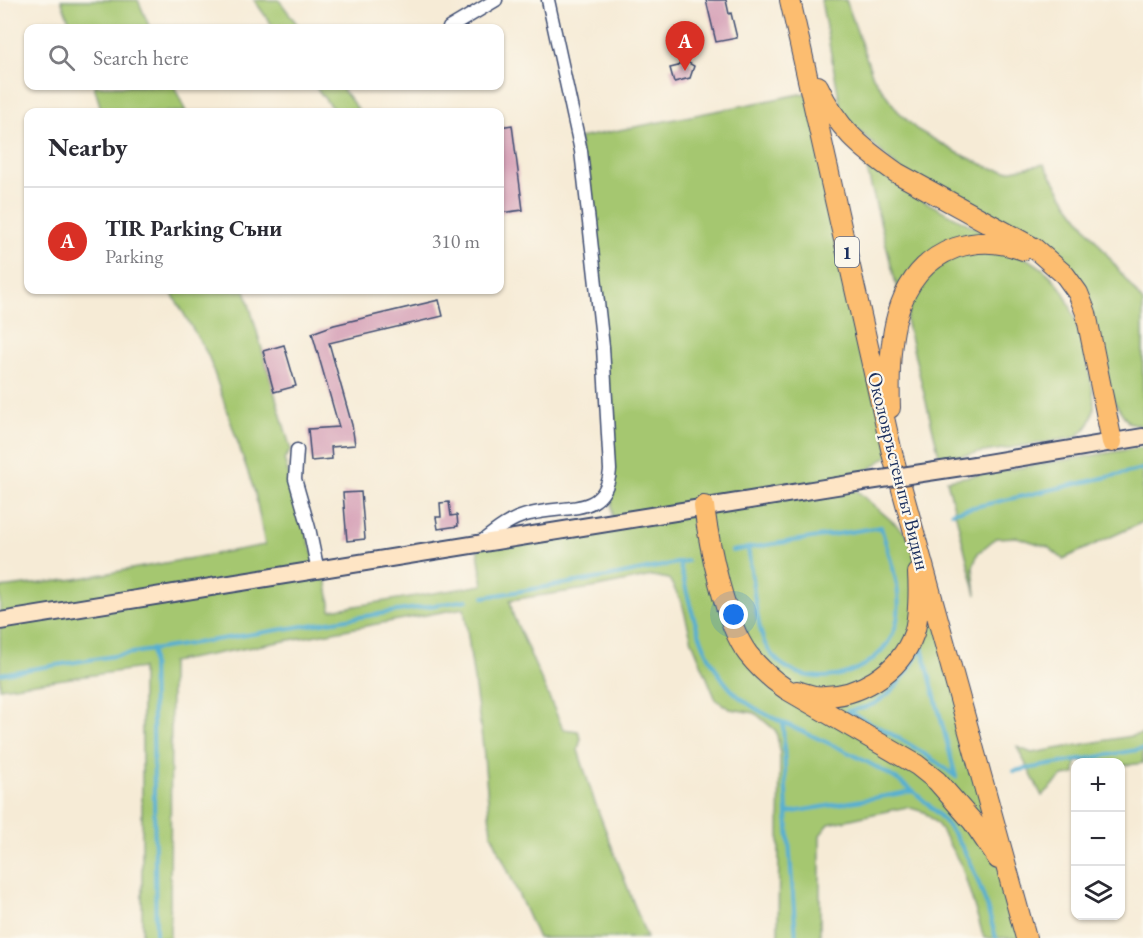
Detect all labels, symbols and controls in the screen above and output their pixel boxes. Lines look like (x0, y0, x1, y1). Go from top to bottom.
pin: A (666, 22, 704, 71)
search box (24, 24, 504, 90)
icon: search (45, 41, 78, 74)
text: Search here (93, 43, 188, 72)
text: Nearby (48, 130, 128, 164)
text: TIR Parking Съни (105, 214, 282, 243)
text: A (60, 228, 75, 254)
text: 310 m (432, 228, 480, 254)
road number: 1 (835, 237, 859, 267)
text: Parking (105, 243, 163, 269)
street label: Околовръстен път Видин (862, 369, 936, 573)
your location (719, 600, 748, 629)
map controls (1071, 758, 1125, 920)
button: + (1071, 758, 1125, 812)
button: − (1071, 812, 1125, 866)
button: layers (1071, 866, 1125, 920)

